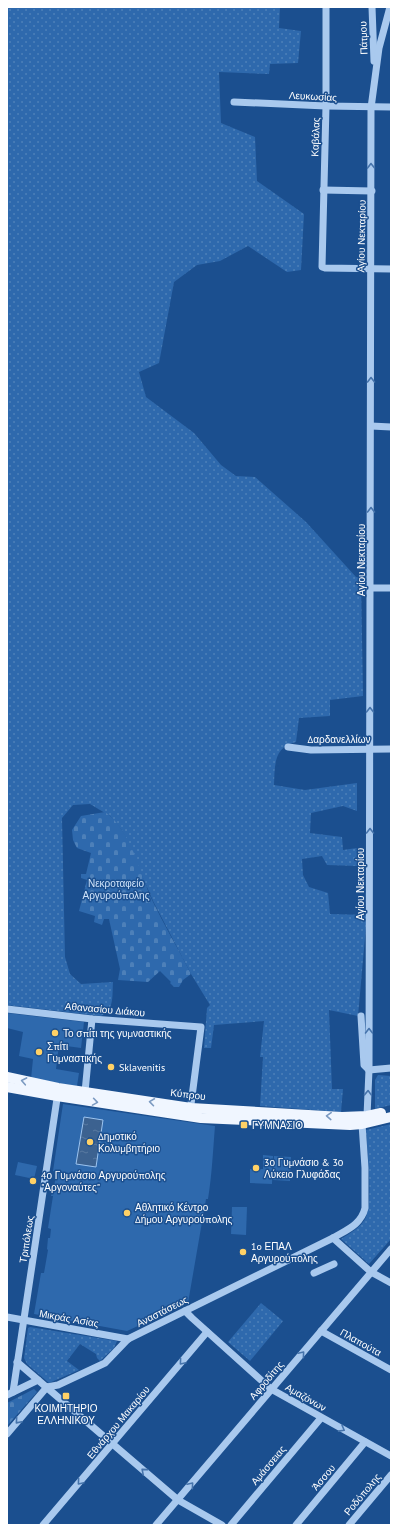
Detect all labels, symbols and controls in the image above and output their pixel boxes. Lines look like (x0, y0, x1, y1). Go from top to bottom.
street label: Πάτμου (356, 21, 371, 55)
street label: Λευκωσίας (289, 89, 338, 104)
street label: Καβάλας (308, 117, 323, 157)
one-way arrow (367, 163, 375, 169)
street label: Αγίου Νεκταρίου (354, 200, 369, 272)
one-way arrow (367, 377, 375, 383)
one-way arrow (367, 507, 375, 513)
street label: Αγίου Νεκταρίου (355, 524, 368, 596)
one-way arrow (366, 707, 374, 713)
street label: Δαρδανελλίων (308, 733, 371, 746)
one-way arrow (366, 828, 374, 834)
street label: Αγίου Νεκταρίου (354, 848, 367, 920)
park label: Νεκροταφείο Αργυρούπολης (83, 877, 150, 902)
street label: Αθανασίου Διάκου (64, 1000, 146, 1019)
place label: Το σπίτι της γυμναστικής (63, 1027, 172, 1040)
marker: Το σπίτι της γυμναστικής (50, 1028, 60, 1038)
one-way arrow (365, 1028, 373, 1034)
place label: Σπίτι Γυμναστικής (47, 1040, 102, 1065)
marker: Σπίτι Γυμναστικής (34, 1047, 44, 1057)
place label: Sklavenitis (119, 1061, 165, 1074)
marker: Sklavenitis (106, 1062, 116, 1072)
one-way arrow (21, 1077, 27, 1085)
street label: Κύπρου (170, 1086, 206, 1103)
one-way arrow (364, 1090, 373, 1096)
one-way arrow (92, 1097, 98, 1106)
one-way arrow (149, 1098, 155, 1107)
one-way arrow (326, 1112, 332, 1120)
place label: ΓΥΜΝΑΣΙΟ (252, 1119, 303, 1132)
marker: ΓΥΜΝΑΣΙΟ (239, 1120, 249, 1130)
place label: Δημοτικό Κολυμβητήριο (98, 1130, 160, 1155)
marker: Δημοτικό Κολυμβητήριο (85, 1137, 95, 1147)
place label: 3ο Γυμνάσιο & 3ο Λύκειο Γλυφάδας (264, 1156, 344, 1181)
marker: 3ο Γυμνάσιο & 3ο Λύκειο Γλυφάδας (251, 1163, 261, 1173)
place label: 4ο Γυμνάσιο Αργυρούπολης "Αργοναύτες" (41, 1169, 166, 1194)
marker: 4ο Γυμνάσιο Αργυρούπολης "Αργοναύτες" (28, 1176, 38, 1186)
place label: Αθλητικό Κέντρο Δήμου Αργυρούπολης (135, 1201, 233, 1226)
marker: Αθλητικό Κέντρο Δήμου Αργυρούπολης (122, 1208, 132, 1218)
street label: Τριπόλεως (16, 1214, 37, 1264)
place label: 1o ΕΠΑΛ Αργυρούπολης (251, 1240, 318, 1265)
marker: 1o ΕΠΑΛ Αργυρούπολης (238, 1247, 248, 1257)
street label: Αναστάσεως (134, 1293, 190, 1330)
street label: Μικράς Ασίας (38, 1307, 100, 1330)
street label: Πλαπούτα (338, 1326, 384, 1359)
one-way arrow (297, 1351, 304, 1358)
one-way arrow (180, 1357, 187, 1365)
street label: Αφροδίτης (246, 1358, 286, 1402)
street label: Αμαζόνων (283, 1381, 329, 1414)
street label: Εθνάρχου Μακαρίου (84, 1383, 153, 1461)
marker: ΚΟΙΜΗΤΗΡΙΟ ΕΛΛΗΝΙΚΟΥ (61, 1391, 71, 1401)
place label: ΚΟΙΜΗΤΗΡΙΟ ΕΛΛΗΝΙΚΟΥ (34, 1402, 98, 1427)
one-way arrow (15, 1417, 22, 1424)
one-way arrow (338, 1424, 345, 1432)
street label: Αμάσσειας (248, 1443, 289, 1488)
street label: Άσσου (309, 1462, 338, 1493)
one-way arrow (142, 1468, 149, 1475)
street label: Ροδόπολης (341, 1471, 384, 1518)
one-way arrow (77, 1478, 84, 1485)
one-way arrow (186, 1482, 193, 1489)

